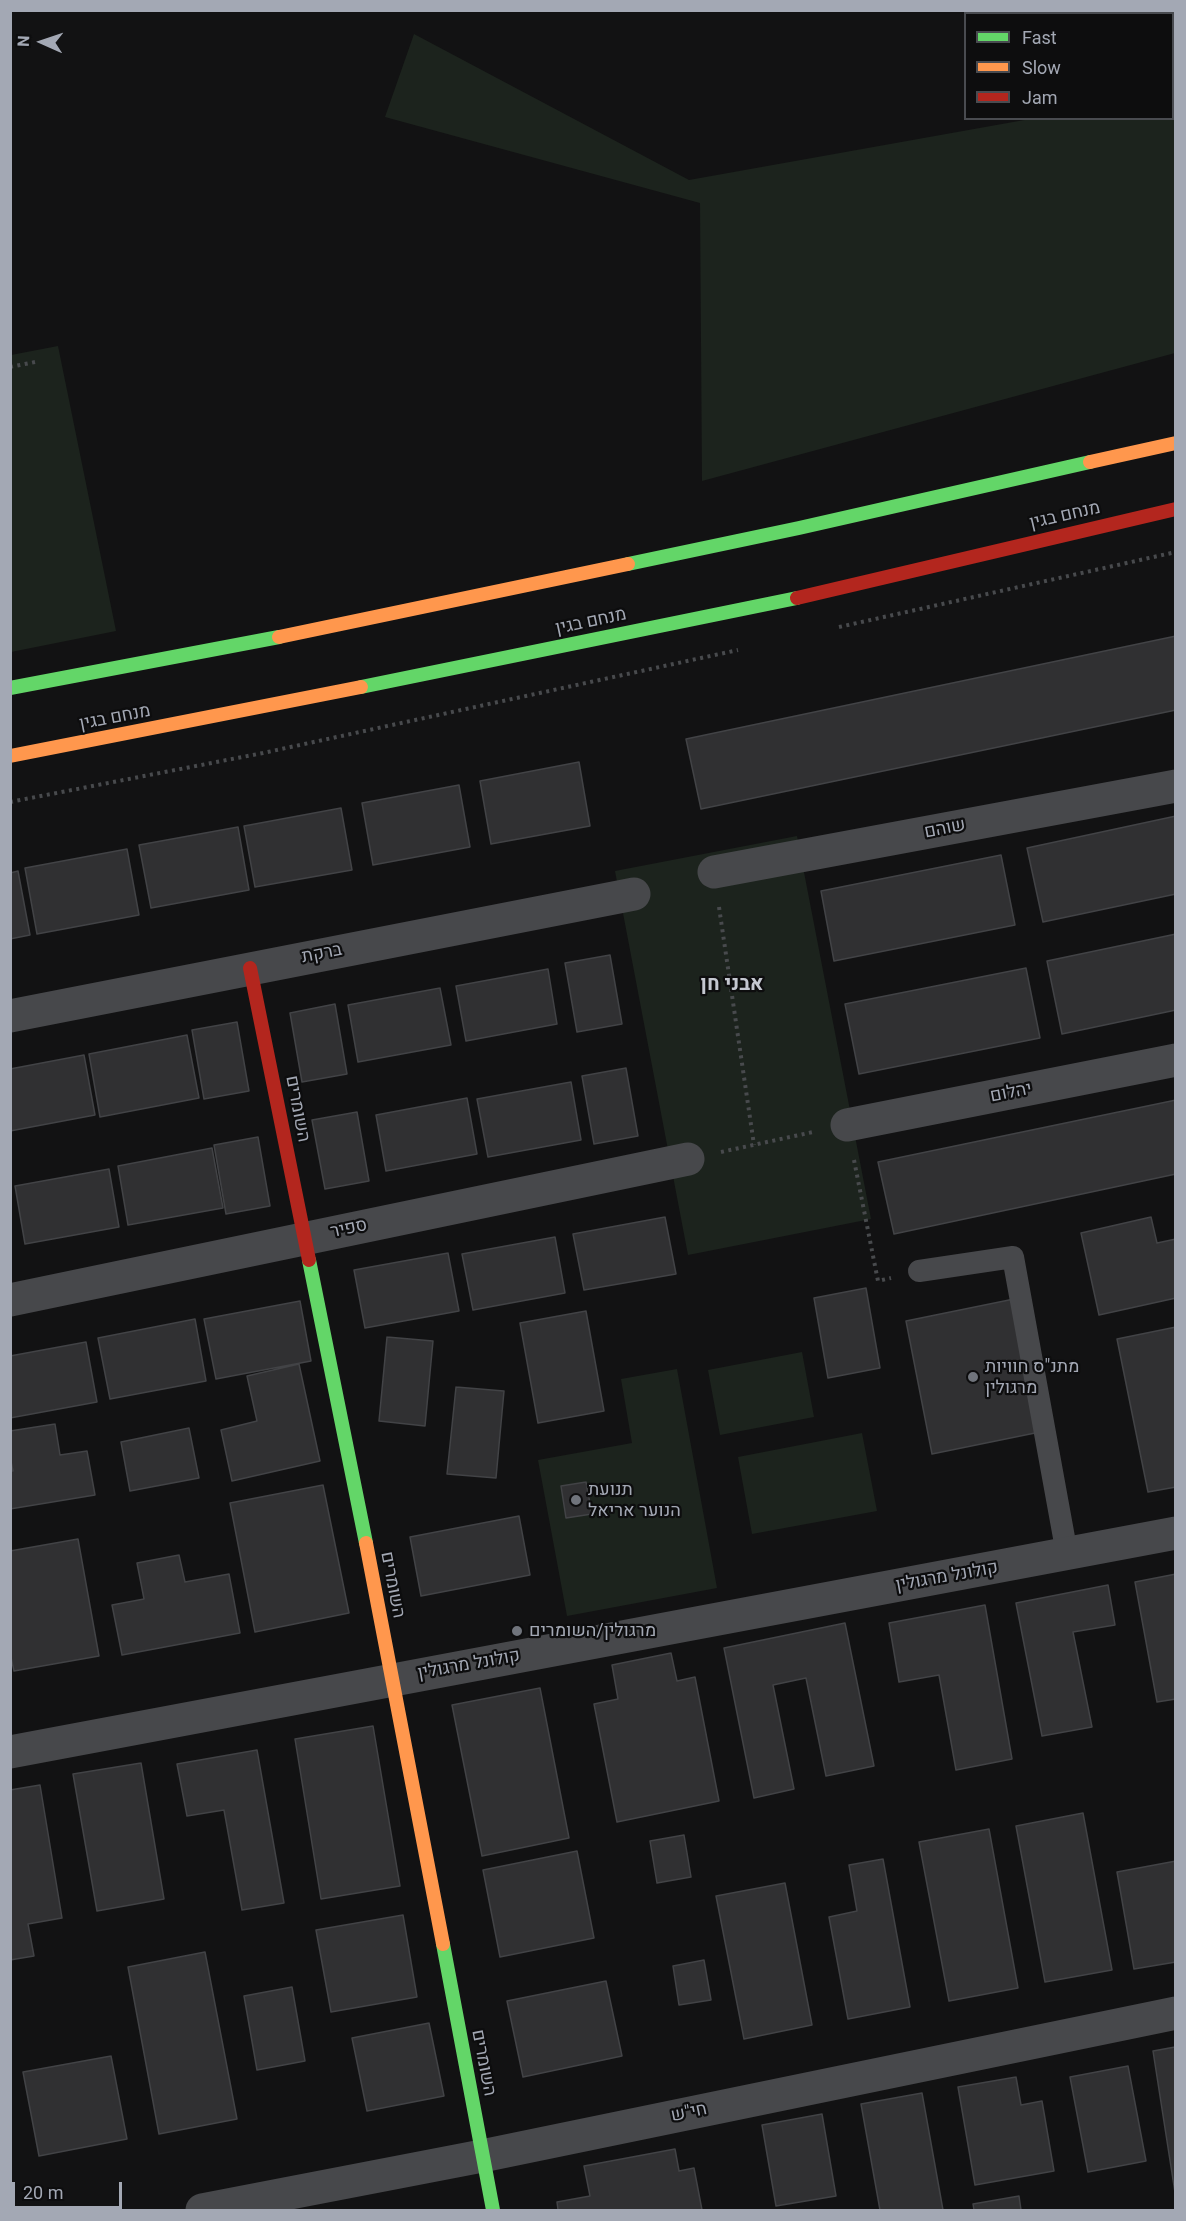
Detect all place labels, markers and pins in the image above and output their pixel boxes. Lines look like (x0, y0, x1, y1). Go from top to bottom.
place label: מתנ"ס חוויות מרגולין (985, 1356, 1079, 1398)
marker: מתנ"ס חוויות מרגולין (966, 1370, 980, 1384)
place label: תנועת הנוער אריאל (588, 1479, 681, 1522)
marker: תנועת הנוער אריאל (569, 1493, 583, 1507)
place label: מרגולין/השומרים (529, 1620, 656, 1642)
marker: מרגולין/השומרים (510, 1624, 524, 1638)

